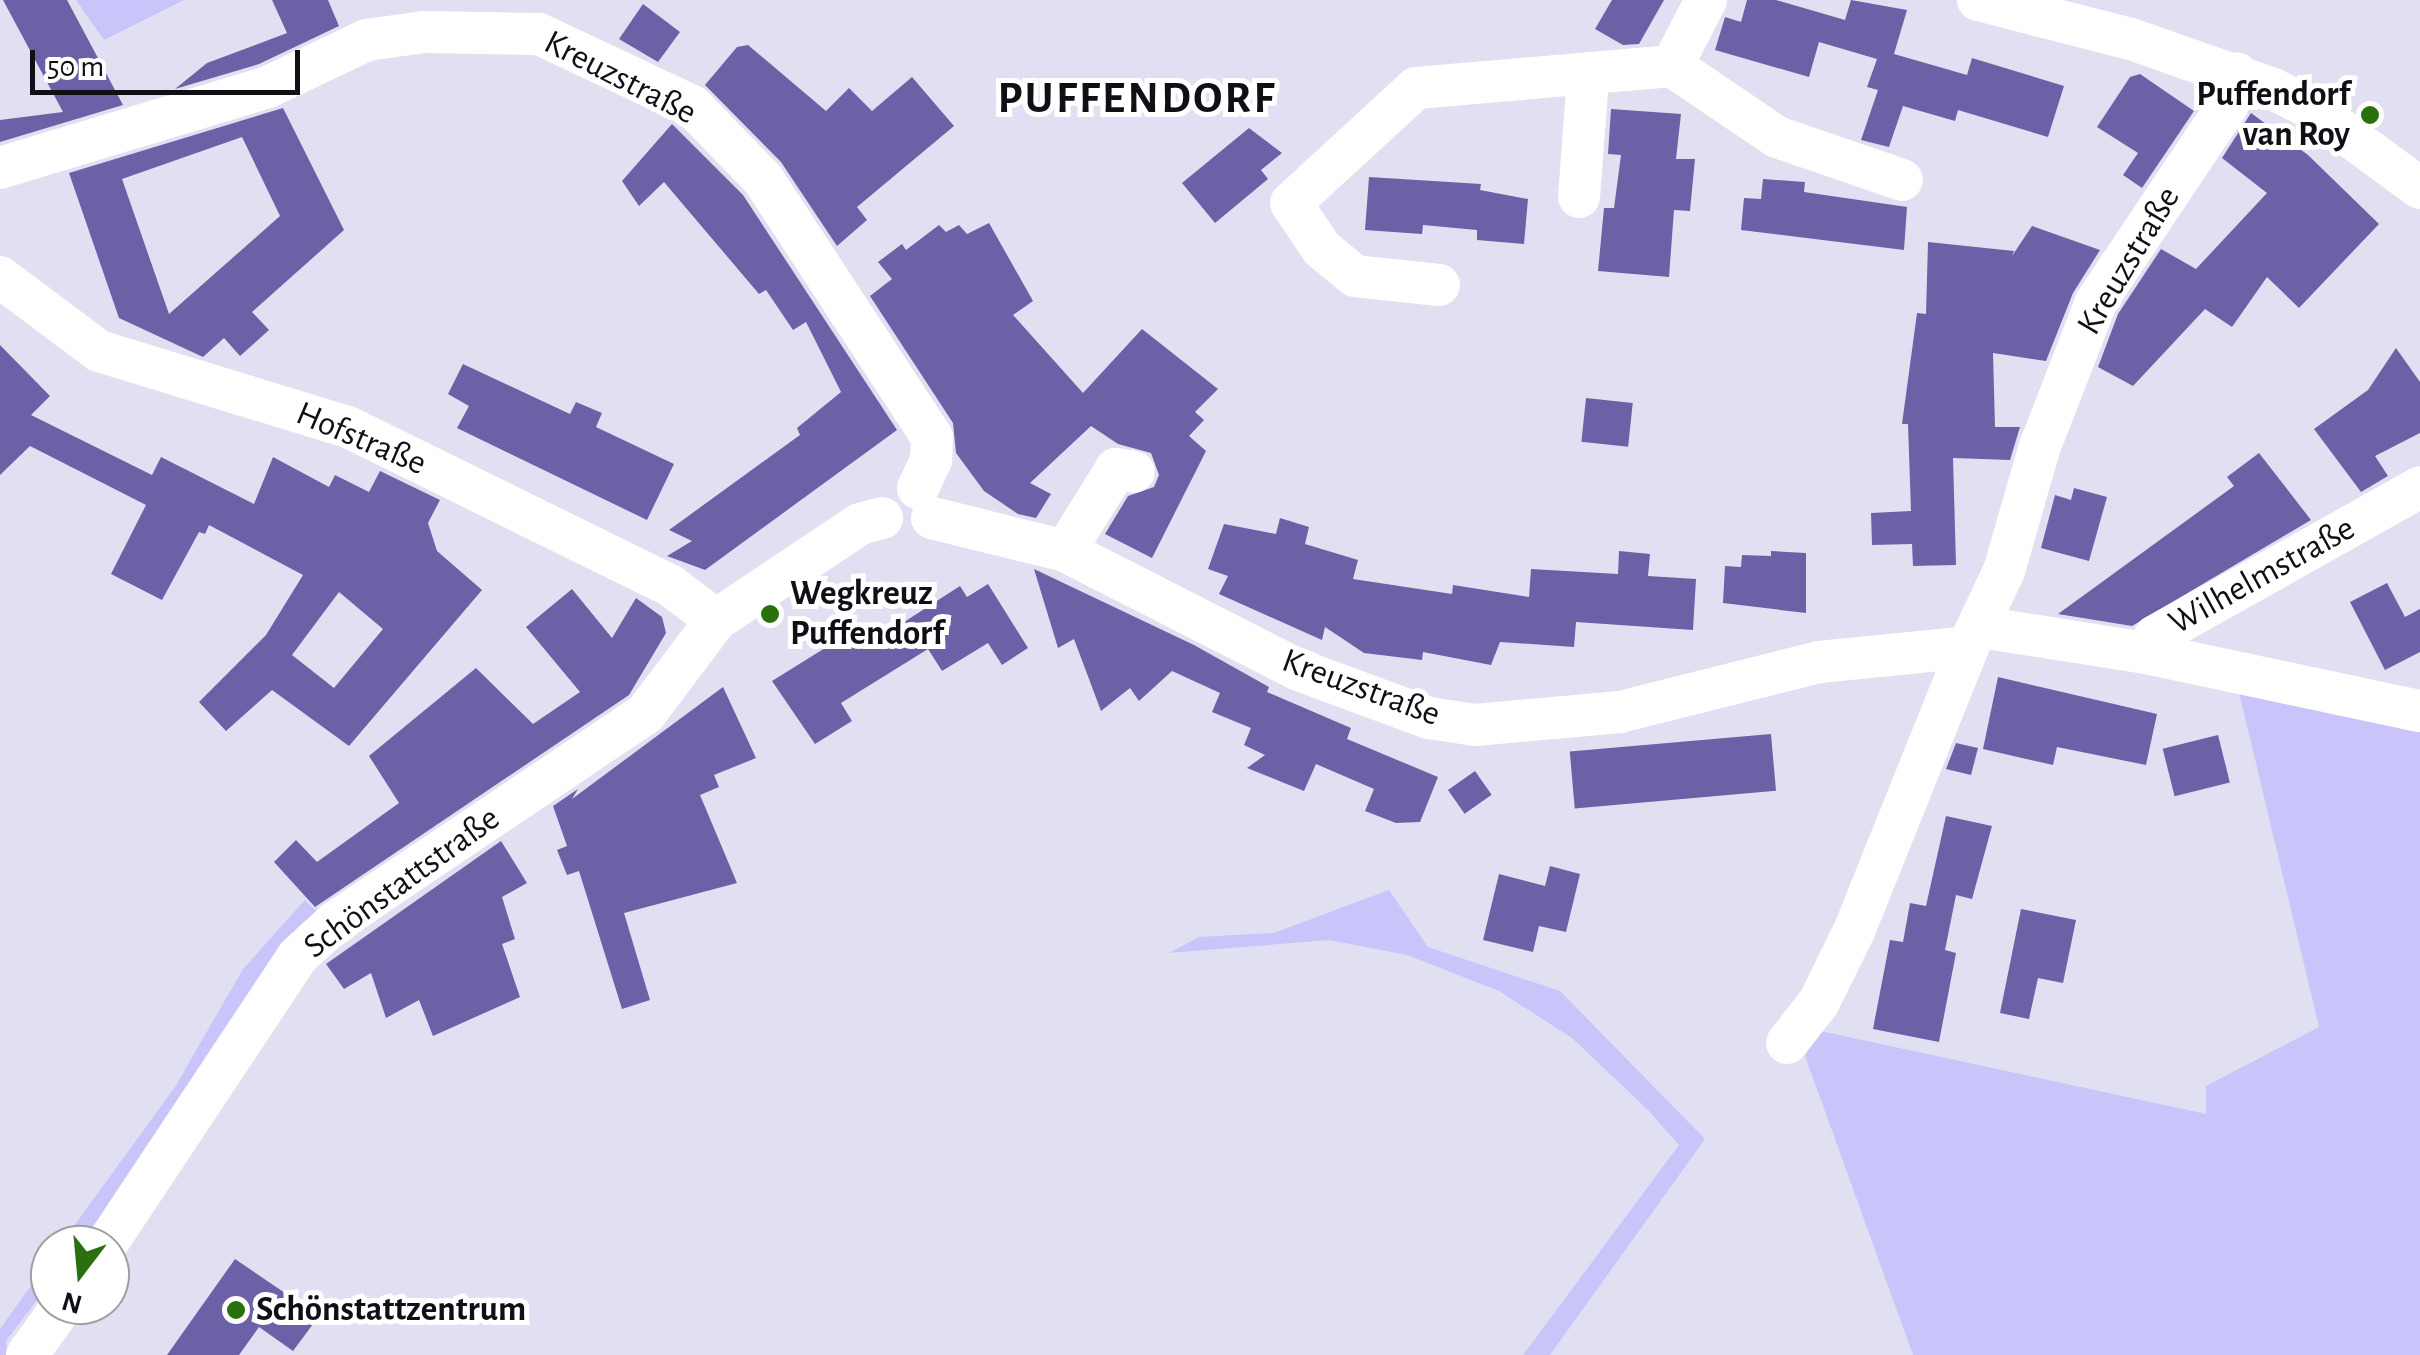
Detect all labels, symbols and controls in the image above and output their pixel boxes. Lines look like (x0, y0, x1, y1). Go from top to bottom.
street label: Kreuzstraße (537, 22, 703, 134)
scale bar (35, 30, 305, 92)
text: 50 m (47, 52, 104, 82)
district label: PUFFENDORF (997, 72, 1277, 126)
place label: Puffendorf van Roy (2196, 74, 2350, 156)
marker: Puffendorf van Roy (2359, 104, 2381, 126)
street label: Kreuzstraße (2068, 179, 2190, 343)
street label: Hofstraße (290, 393, 432, 485)
street label: Wilhelmstraße (2162, 508, 2362, 644)
place label: Wegkreuz Puffendorf (790, 573, 944, 655)
marker: Wegkreuz Puffendorf (759, 603, 781, 625)
street label: Kreuzstraße (1276, 640, 1446, 736)
street label: Schönstattstraße (296, 798, 508, 968)
north arrow (30, 1225, 130, 1325)
text: N (59, 1286, 85, 1318)
place label: Schönstattzentrum (256, 1289, 526, 1331)
marker: Schönstattzentrum (225, 1299, 247, 1321)

